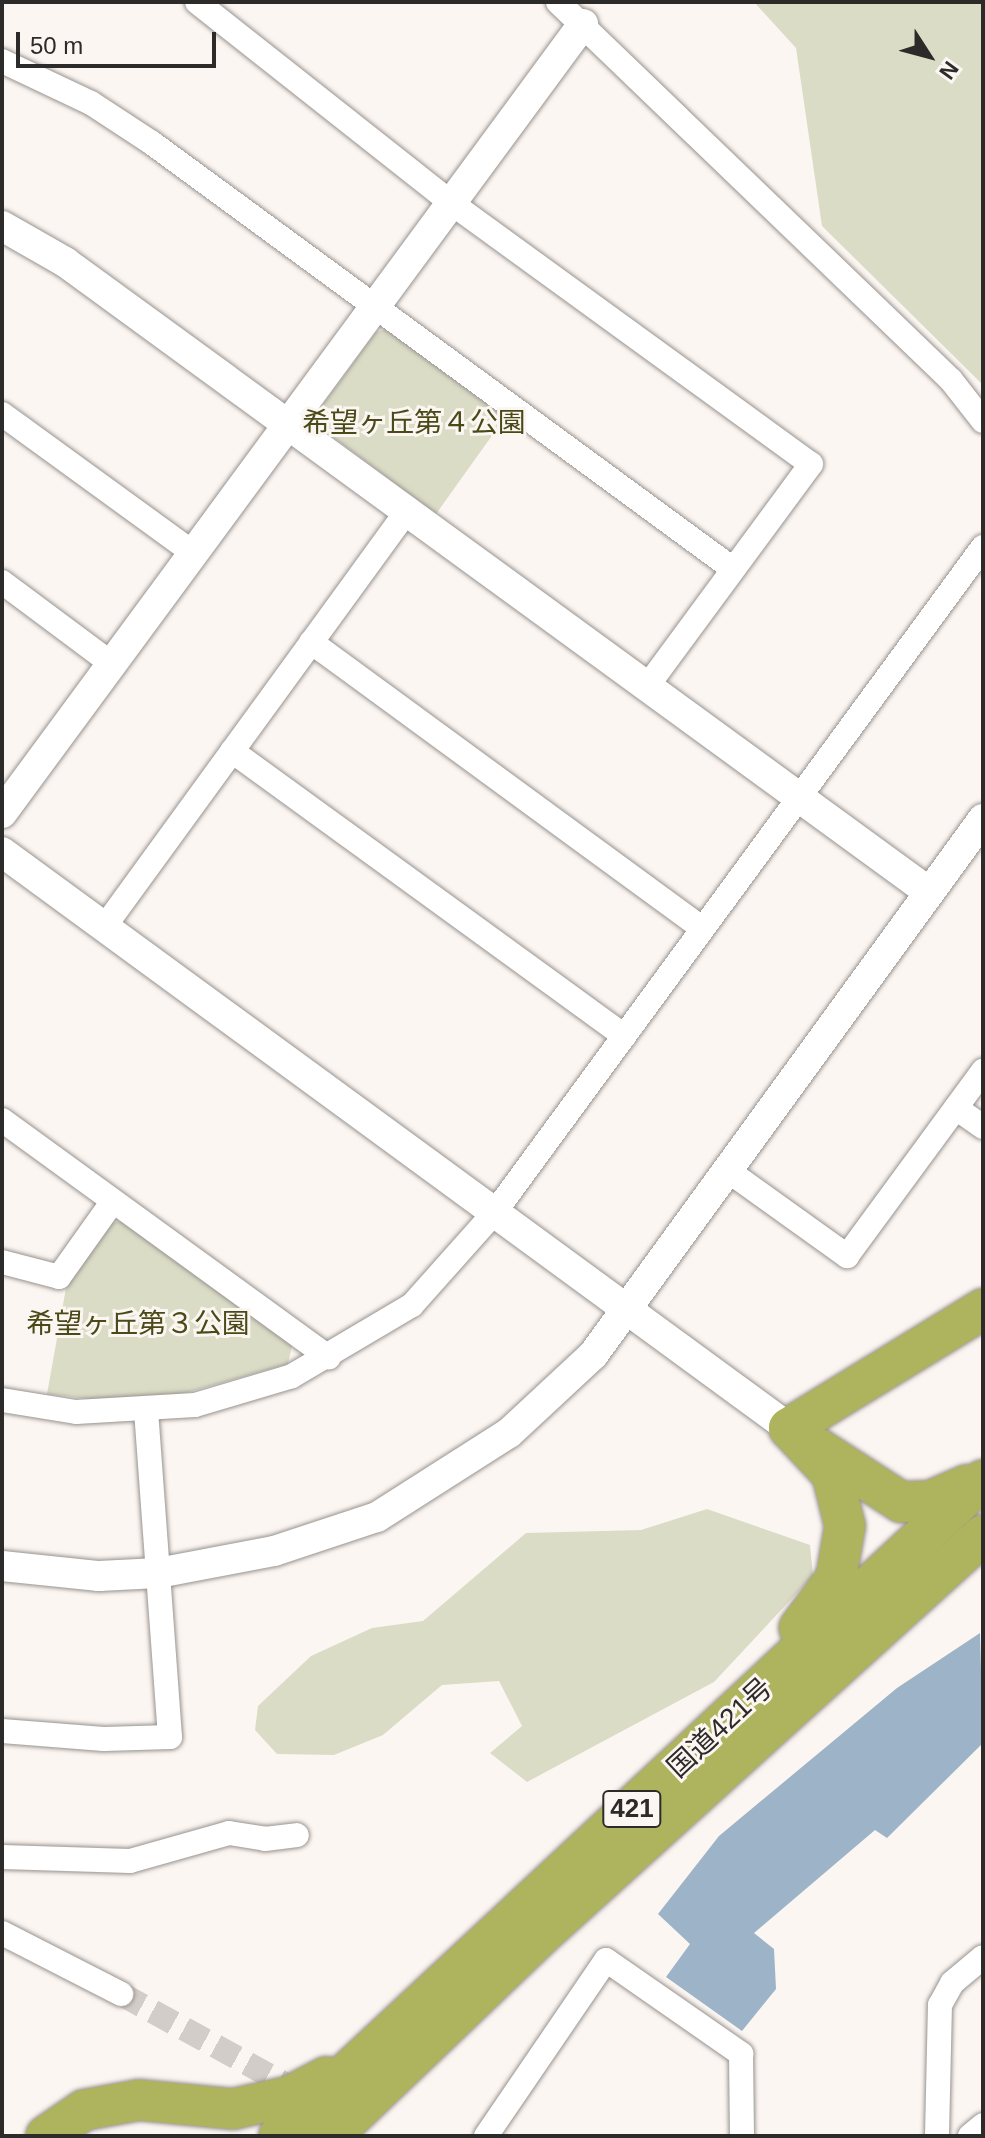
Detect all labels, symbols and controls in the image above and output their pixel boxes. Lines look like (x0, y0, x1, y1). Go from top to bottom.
scale bar (20, 16, 220, 66)
north arrow (889, 16, 969, 96)
text: 50 m (30, 32, 83, 59)
text: N (934, 57, 964, 84)
park label: 希望ヶ丘第４公園 (302, 406, 526, 440)
park label: 希望ヶ丘第３公園 (26, 1307, 250, 1341)
street label: 国道421号 (661, 1671, 779, 1785)
road number: 421 (602, 1787, 662, 1831)

